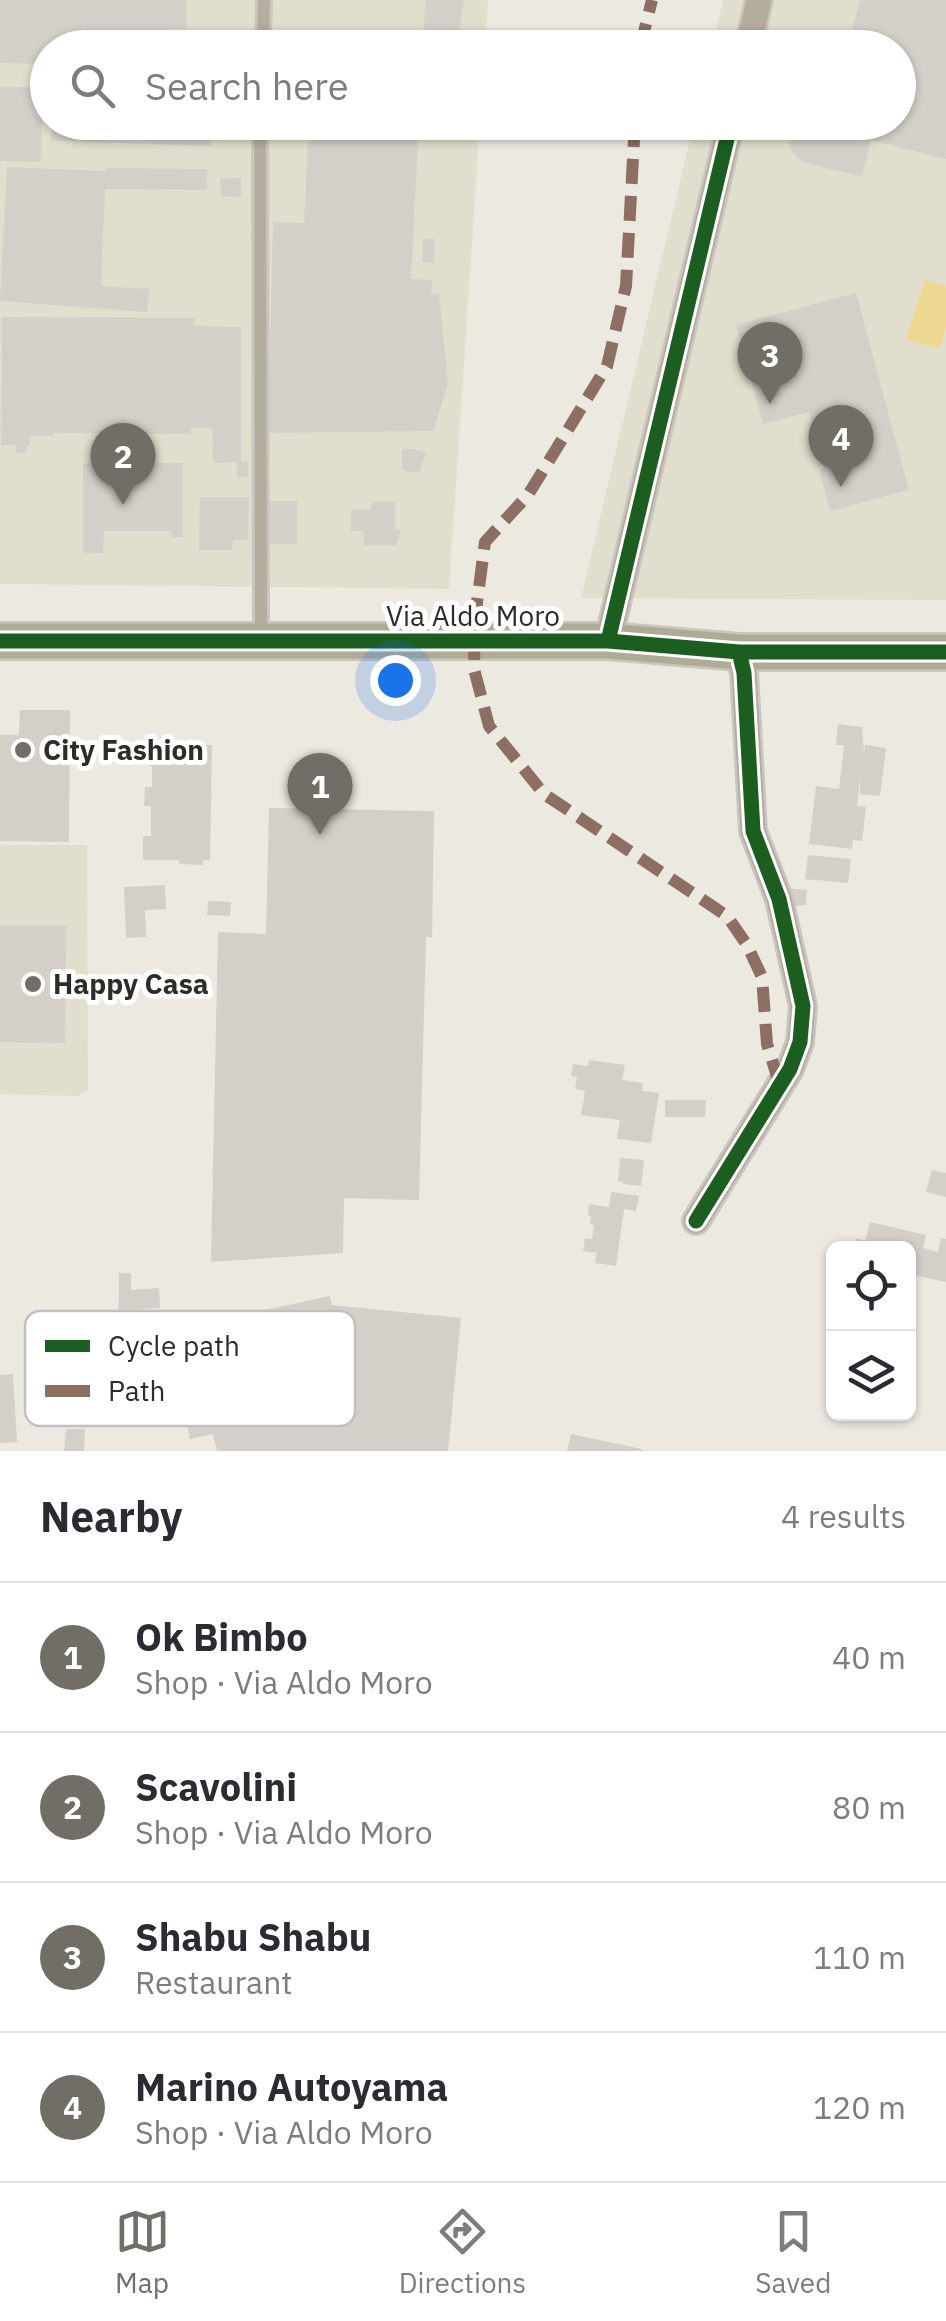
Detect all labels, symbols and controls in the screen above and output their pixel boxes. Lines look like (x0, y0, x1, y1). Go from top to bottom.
search box (30, 30, 916, 140)
icon: search (65, 58, 120, 113)
text: Search here (145, 61, 349, 110)
pin: 3 (738, 322, 802, 404)
pin: 4 (808, 404, 874, 487)
pin: 2 (90, 422, 156, 505)
street label: Via Aldo Moro (386, 597, 560, 634)
your location (370, 655, 421, 706)
place label: City Fashion (43, 731, 204, 768)
marker: City Fashion (12, 739, 34, 761)
pin: 1 (288, 752, 352, 835)
place label: Happy Casa (53, 965, 209, 1002)
marker: Happy Casa (22, 973, 44, 995)
map controls (826, 1241, 916, 1421)
button: locate (826, 1241, 916, 1331)
legend (25, 1311, 355, 1426)
text: Cycle path (108, 1327, 240, 1364)
button: layers (826, 1331, 916, 1421)
text: Path (108, 1372, 165, 1409)
text: Nearby (40, 1489, 182, 1544)
text: 4 results (781, 1495, 906, 1537)
text: Ok Bimbo (135, 1612, 308, 1661)
text: 1 (63, 1636, 82, 1678)
text: 40 m (832, 1636, 906, 1678)
text: Shop · Via Aldo Moro (135, 1661, 433, 1703)
text: Scavolini (135, 1762, 297, 1811)
text: 2 (63, 1786, 82, 1828)
text: 80 m (832, 1786, 906, 1828)
text: Shop · Via Aldo Moro (135, 1811, 433, 1853)
text: Shabu Shabu (135, 1912, 371, 1961)
text: 3 (63, 1936, 82, 1978)
text: 110 m (813, 1936, 906, 1978)
text: Restaurant (135, 1961, 293, 2003)
text: Marino Autoyama (135, 2062, 448, 2111)
text: 4 (63, 2086, 82, 2128)
text: 120 m (813, 2086, 906, 2128)
text: Shop · Via Aldo Moro (135, 2111, 433, 2153)
tab: Map (115, 2204, 170, 2301)
tab: Directions (399, 2204, 526, 2301)
tab: Saved (755, 2204, 831, 2301)

